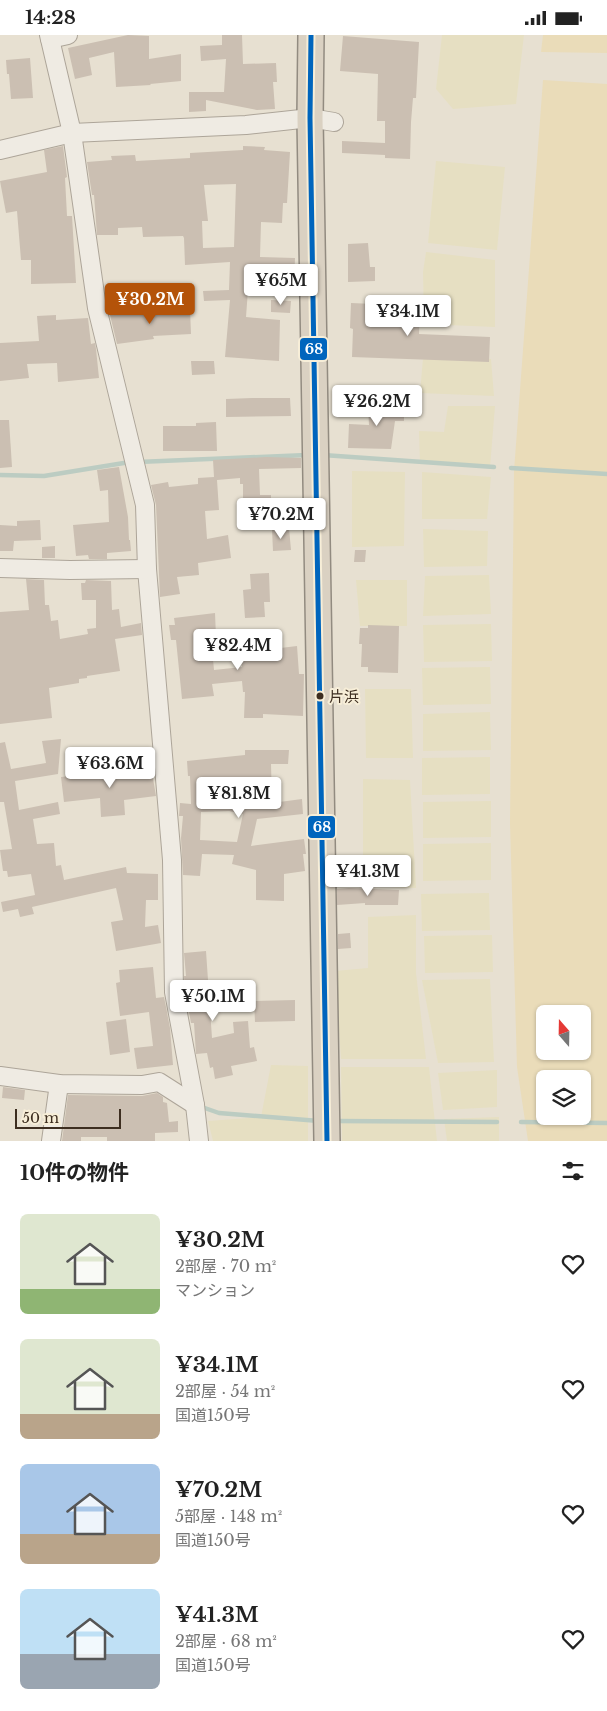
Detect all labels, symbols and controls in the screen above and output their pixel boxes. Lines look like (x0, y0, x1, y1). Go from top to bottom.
text: 14:28 (25, 6, 76, 29)
pin: ¥65M (251, 263, 311, 306)
text: ¥65M (255, 270, 307, 290)
pin: ¥30.2M (109, 283, 191, 325)
text: ¥30.2M (116, 289, 184, 309)
pin: ¥34.1M (367, 295, 449, 337)
text: ¥34.1M (376, 301, 440, 321)
line badge: 68 (299, 337, 328, 361)
text: 68 (305, 340, 323, 358)
pin: ¥26.2M (336, 385, 418, 427)
text: ¥26.2M (343, 391, 411, 411)
pin: ¥70.2M (240, 497, 322, 540)
text: ¥70.2M (248, 504, 314, 524)
pin: ¥82.4M (197, 629, 279, 671)
text: ¥82.4M (204, 635, 272, 655)
place label: 片浜 (329, 687, 359, 706)
marker: 片浜 (315, 691, 325, 701)
pin: ¥63.6M (69, 747, 151, 789)
text: ¥63.6M (76, 753, 144, 773)
pin: ¥81.8M (198, 777, 280, 819)
text: ¥81.8M (207, 783, 271, 803)
line badge: 68 (307, 815, 336, 839)
text: 68 (313, 818, 331, 836)
pin: ¥41.3M (327, 855, 409, 897)
text: ¥41.3M (336, 861, 400, 881)
pin: ¥50.1M (172, 979, 254, 1022)
text: ¥50.1M (181, 986, 245, 1006)
north arrow (536, 1005, 591, 1060)
map controls (536, 1005, 591, 1125)
button: layers (536, 1070, 591, 1125)
scale bar (15, 1106, 121, 1129)
text: 50 m (22, 1109, 59, 1127)
icon: filters (559, 1157, 587, 1185)
text: 10件の物件 (20, 1160, 129, 1186)
text: ¥30.2M (175, 1227, 265, 1253)
icon: home (60, 1234, 120, 1294)
icon: heart (559, 1250, 587, 1278)
text: 2部屋 · 70 m² (175, 1256, 276, 1276)
text: マンション (175, 1280, 255, 1300)
text: ¥34.1M (175, 1352, 259, 1378)
icon: home (60, 1359, 120, 1419)
icon: heart (559, 1375, 587, 1403)
text: 2部屋 · 54 m² (175, 1381, 275, 1401)
text: 国道150号 (175, 1405, 251, 1425)
text: ¥70.2M (175, 1477, 262, 1503)
icon: home (60, 1484, 120, 1544)
icon: heart (559, 1500, 587, 1528)
text: 5部屋 · 148 m² (175, 1506, 282, 1526)
text: 国道150号 (175, 1530, 251, 1550)
text: ¥41.3M (175, 1602, 259, 1628)
icon: home (60, 1609, 120, 1669)
icon: heart (559, 1625, 587, 1653)
text: 2部屋 · 68 m² (175, 1631, 277, 1651)
text: 国道150号 (175, 1655, 251, 1675)

